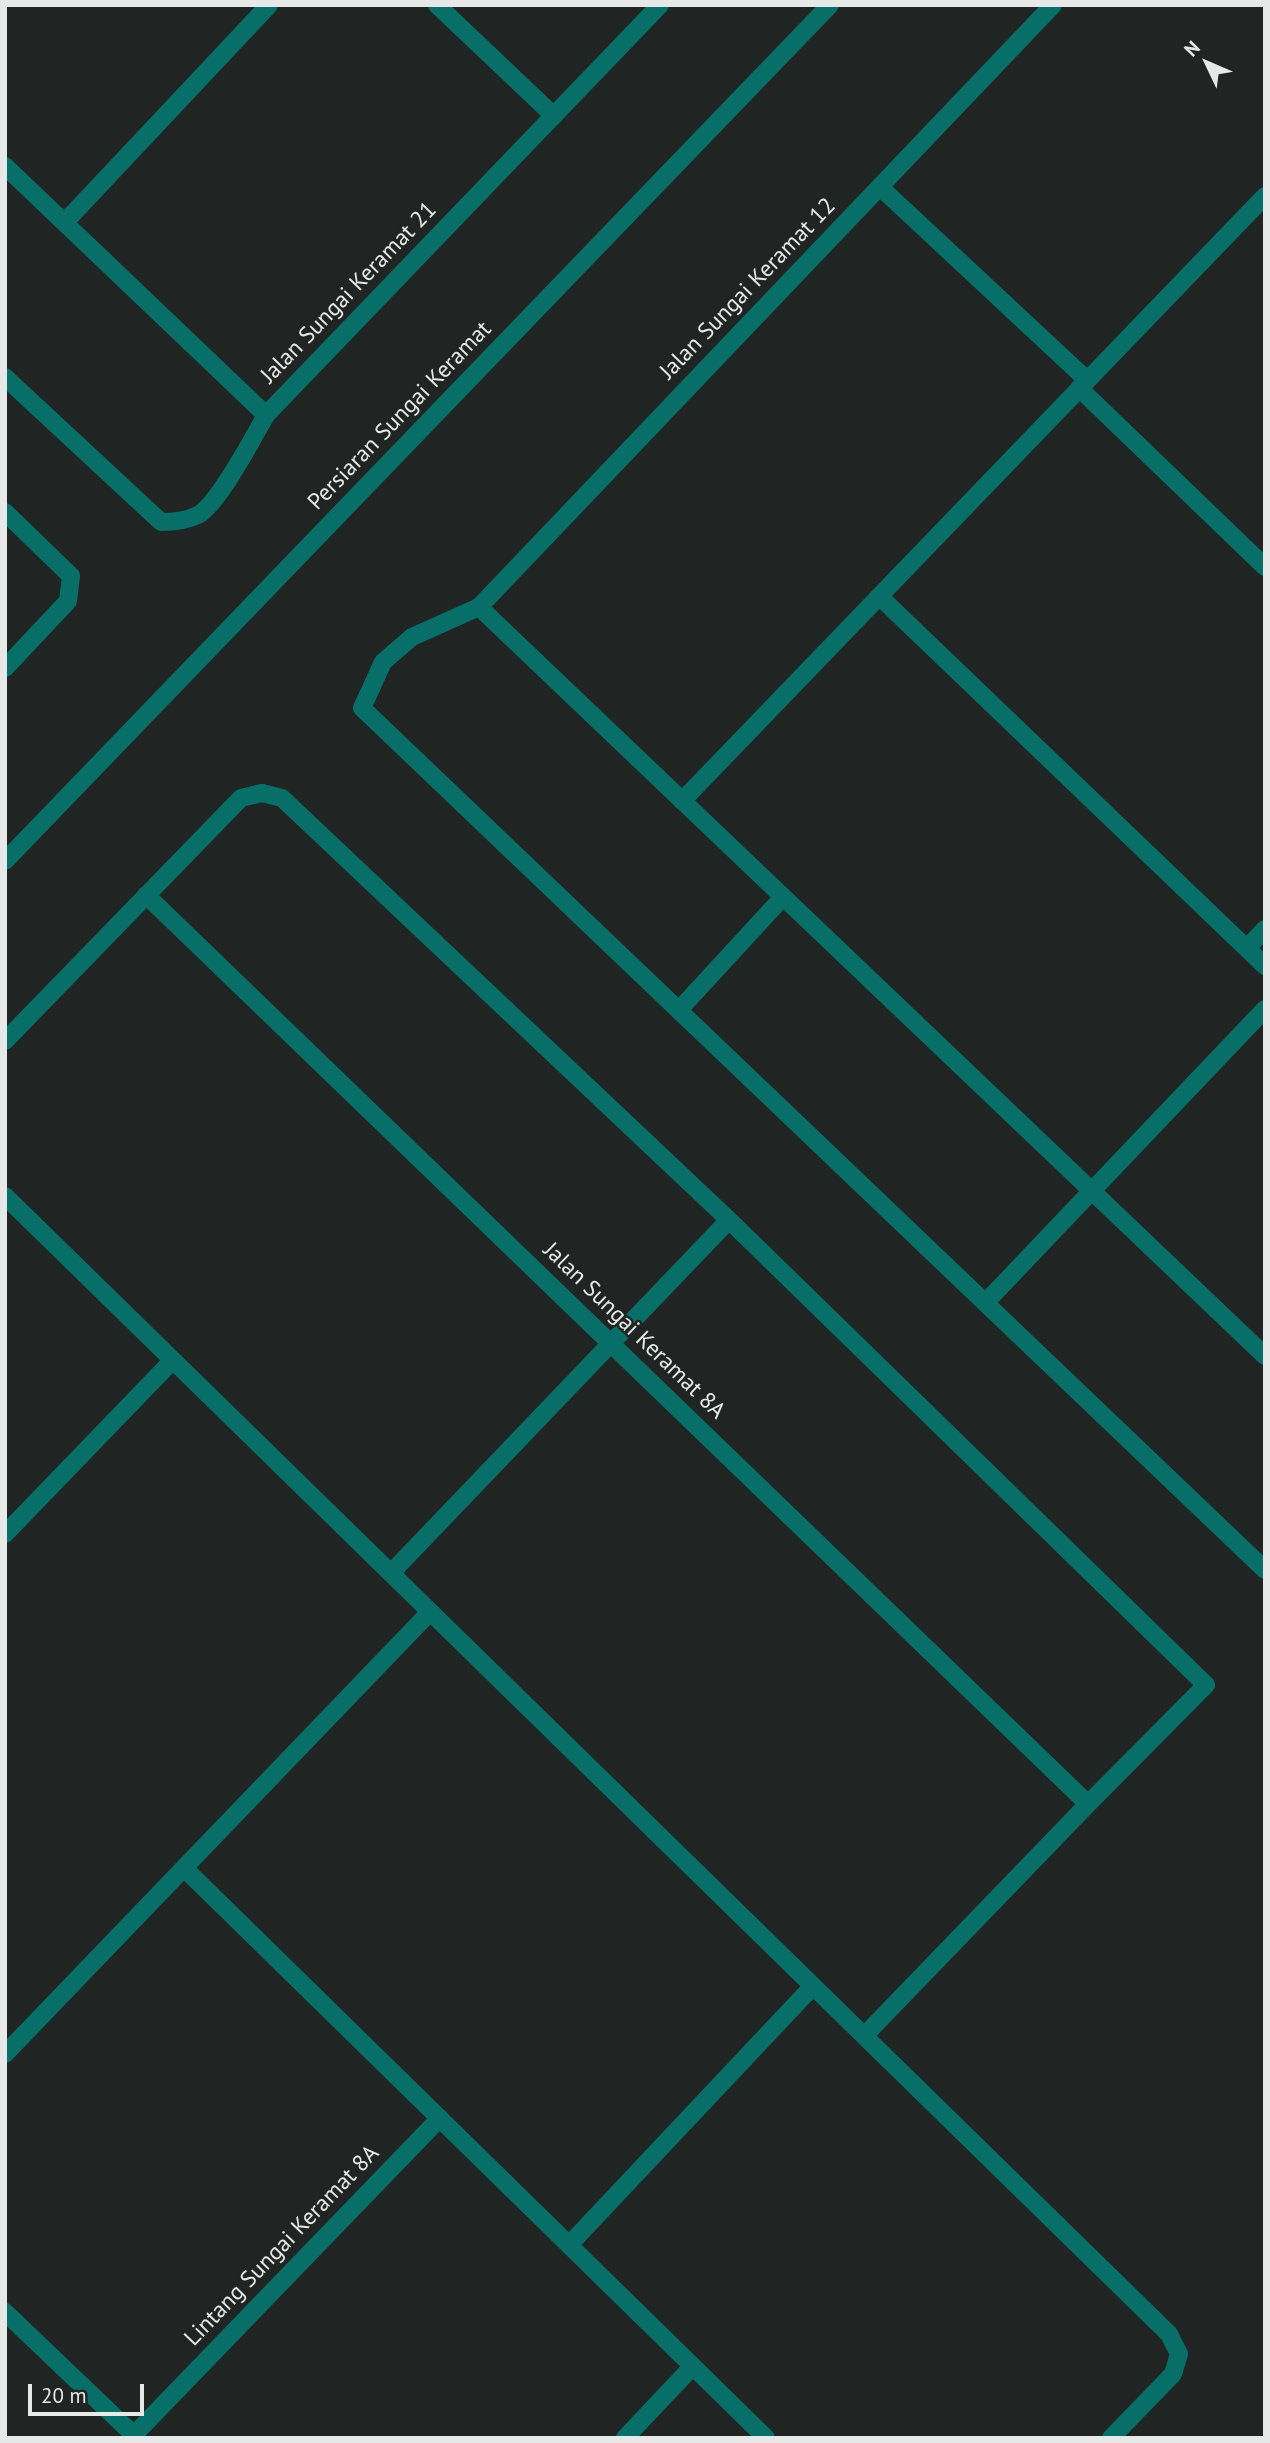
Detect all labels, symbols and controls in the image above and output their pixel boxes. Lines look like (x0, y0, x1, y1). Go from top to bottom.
north arrow (1172, 28, 1242, 98)
text: N (1179, 36, 1205, 61)
street label: Jalan Sungai Keramat 12 (654, 193, 842, 385)
street label: Jalan Sungai Keramat 21 (255, 197, 443, 389)
street label: Persiaran Sungai Keramat (303, 316, 497, 516)
street label: Jalan Sungai Keramat 8A (537, 1237, 731, 1425)
street label: Lintang Sungai Keramat 8A (179, 2140, 385, 2352)
scale bar (32, 2370, 147, 2414)
text: 20 m (41, 2382, 87, 2409)

